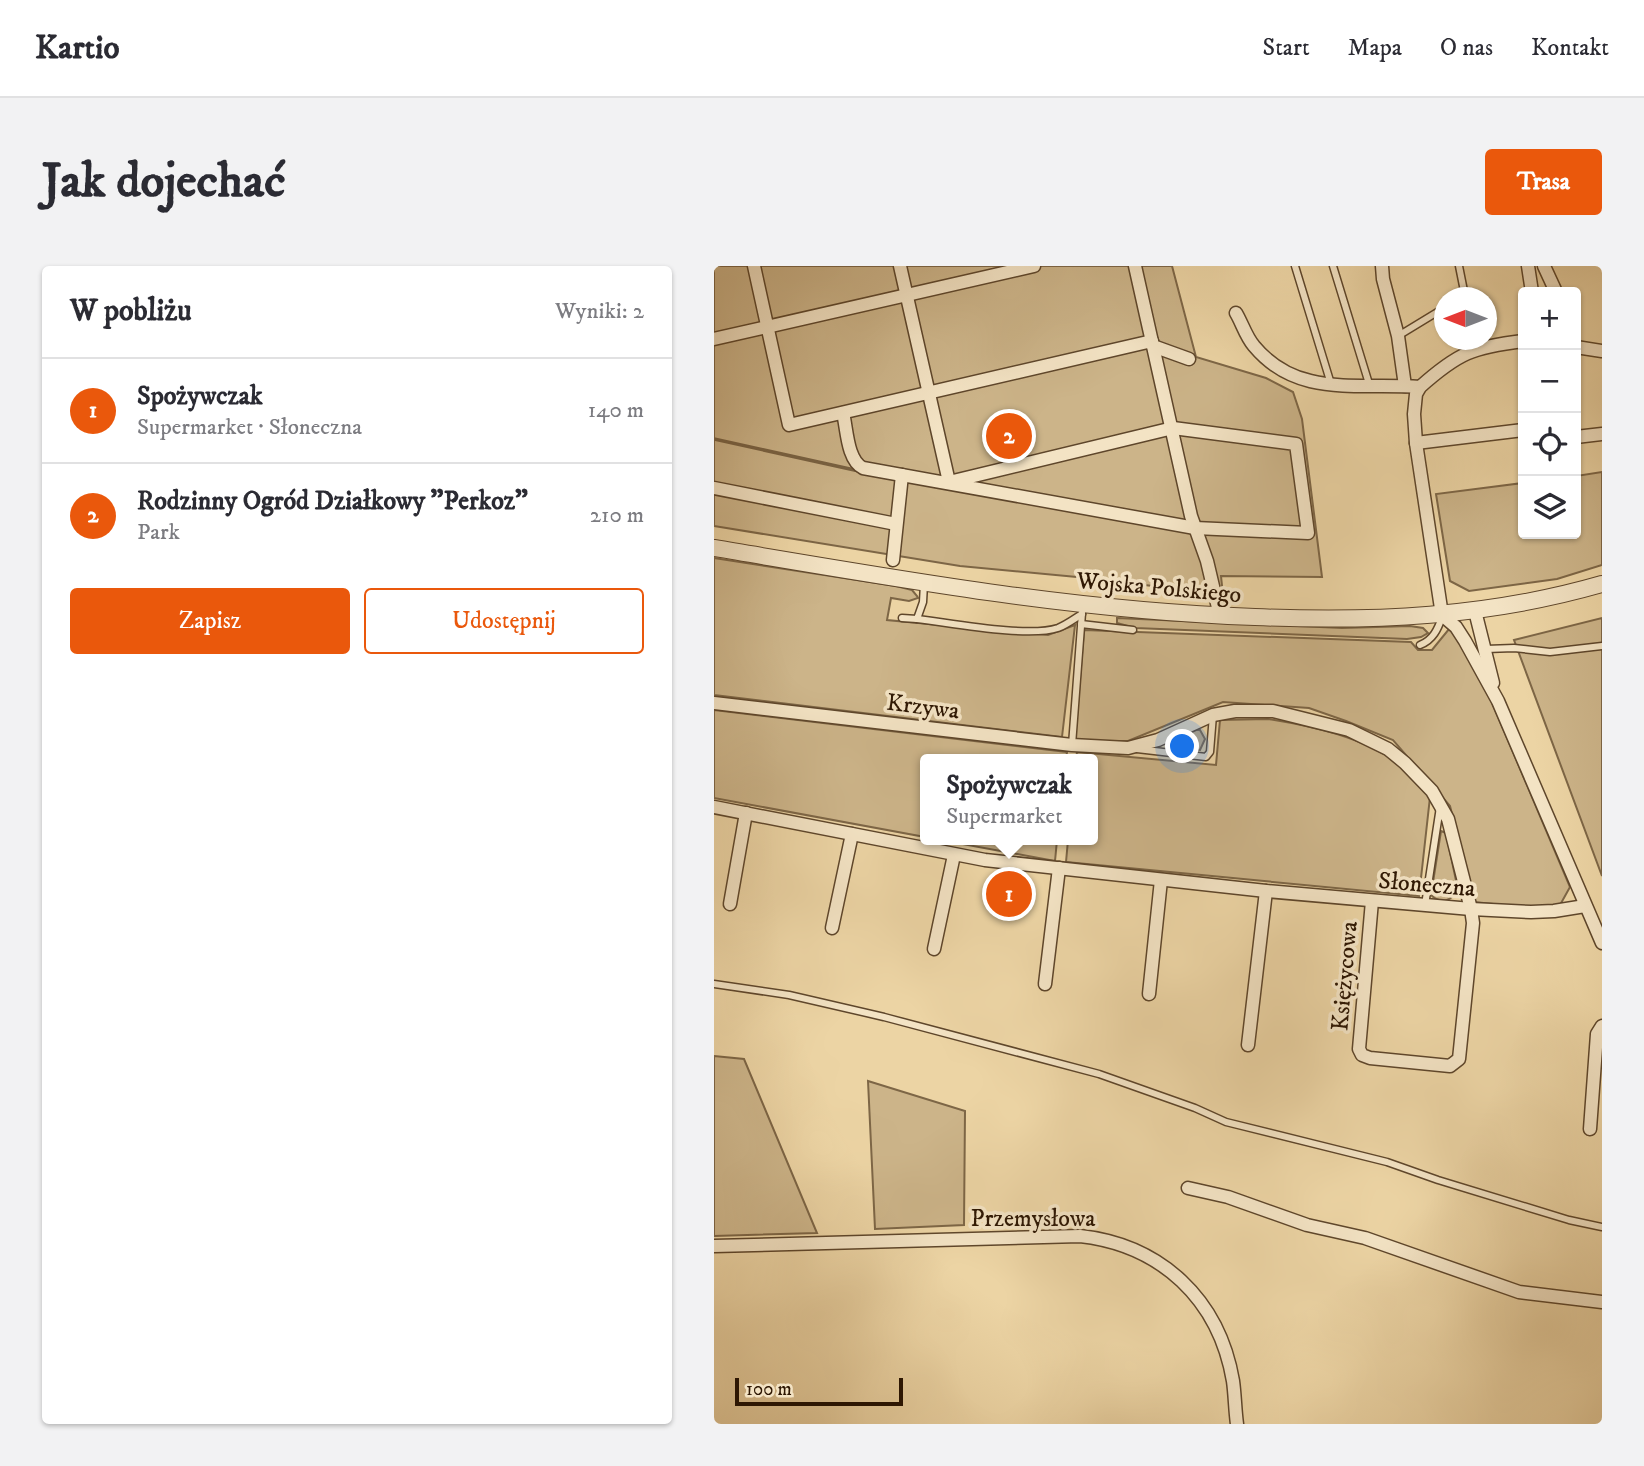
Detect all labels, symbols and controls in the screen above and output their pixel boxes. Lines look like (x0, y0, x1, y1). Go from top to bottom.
text: Kartio (35, 28, 120, 69)
text: Start (1263, 33, 1310, 63)
text: Mapa (1348, 33, 1402, 63)
text: O nas (1440, 33, 1493, 63)
text: Kontakt (1531, 33, 1609, 63)
button: Trasa (1485, 149, 1602, 215)
text: Jak dojechać (42, 151, 285, 213)
north arrow (1434, 287, 1497, 350)
map controls (1518, 287, 1581, 539)
button: + (1518, 287, 1581, 350)
text: W pobliżu (70, 293, 192, 330)
text: Wyniki: 2 (555, 297, 644, 326)
button: − (1518, 350, 1581, 413)
text: Spożywczak (137, 380, 263, 413)
text: 1 (89, 396, 97, 425)
text: 140 m (588, 396, 644, 425)
pin: 2 (986, 410, 1032, 462)
text: Supermarket · Słoneczna (137, 413, 362, 442)
button: locate (1518, 413, 1581, 476)
button: layers (1518, 476, 1581, 539)
text: Rodzinny Ogród Działkowy "Perkoz" (137, 485, 528, 518)
text: 2 (87, 501, 99, 530)
text: 210 m (590, 501, 644, 530)
text: Park (137, 518, 180, 547)
street label: Wojska Polskiego (1074, 566, 1242, 610)
button: Zapisz (70, 588, 350, 654)
button: Udostępnij (364, 588, 644, 654)
street label: Krzywa (885, 688, 962, 726)
your location (1165, 729, 1199, 763)
popup (920, 754, 1098, 845)
text: Spożywczak (946, 769, 1072, 802)
text: Supermarket (946, 802, 1063, 831)
street label: Słoneczna (1377, 866, 1477, 904)
pin: 1 (986, 868, 1032, 920)
street label: Księżycowa (1325, 919, 1365, 1032)
street label: Przemysłowa (971, 1204, 1096, 1234)
scale bar (735, 1375, 903, 1407)
text: 100 m (746, 1378, 792, 1401)

